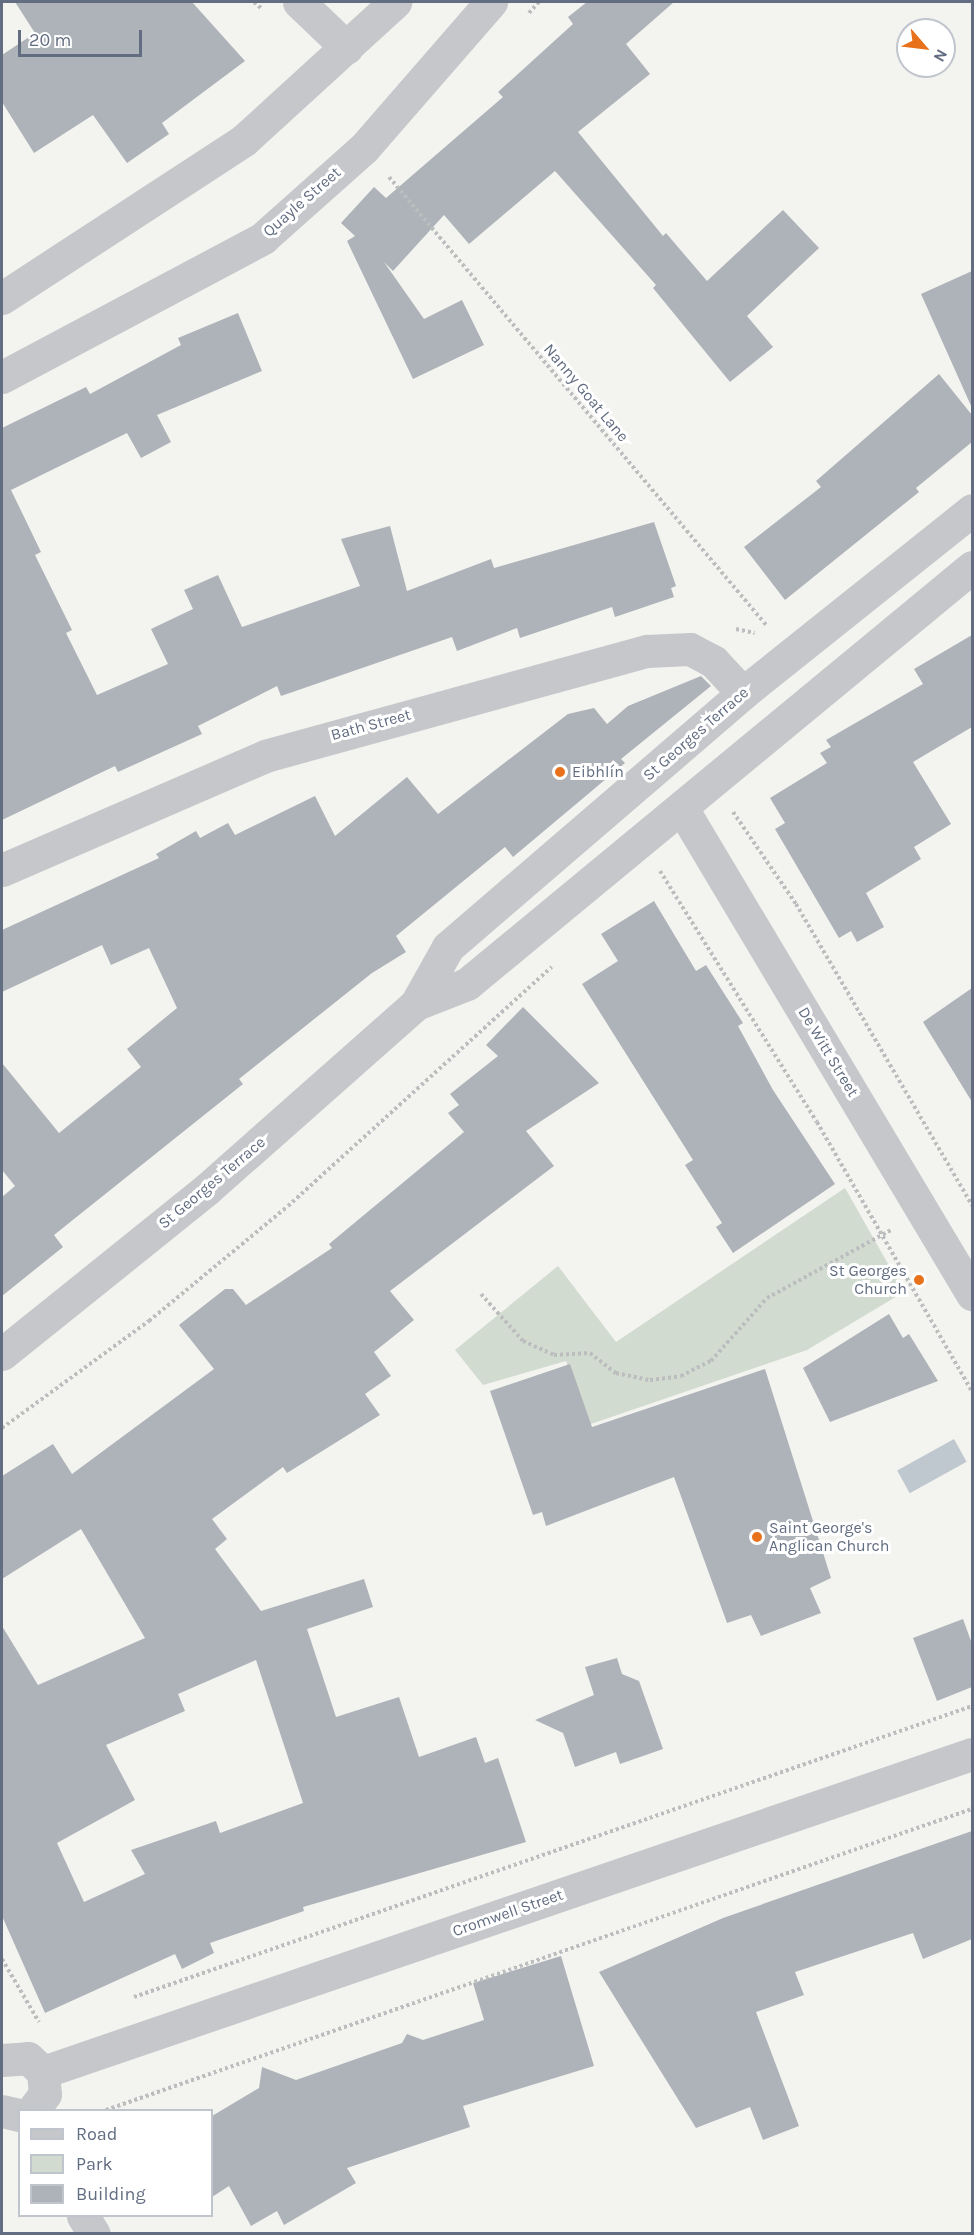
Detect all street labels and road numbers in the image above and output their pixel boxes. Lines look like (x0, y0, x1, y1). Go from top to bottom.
street label: Quayle Street (259, 163, 345, 241)
street label: Nanny Goat Lane (539, 340, 633, 446)
street label: St Georges Terrace (639, 683, 753, 785)
street label: Bath Street (329, 705, 413, 745)
street label: De Witt Street (794, 1004, 862, 1100)
street label: St Georges Terrace (155, 1133, 269, 1233)
street label: Cromwell Street (450, 1885, 566, 1941)

